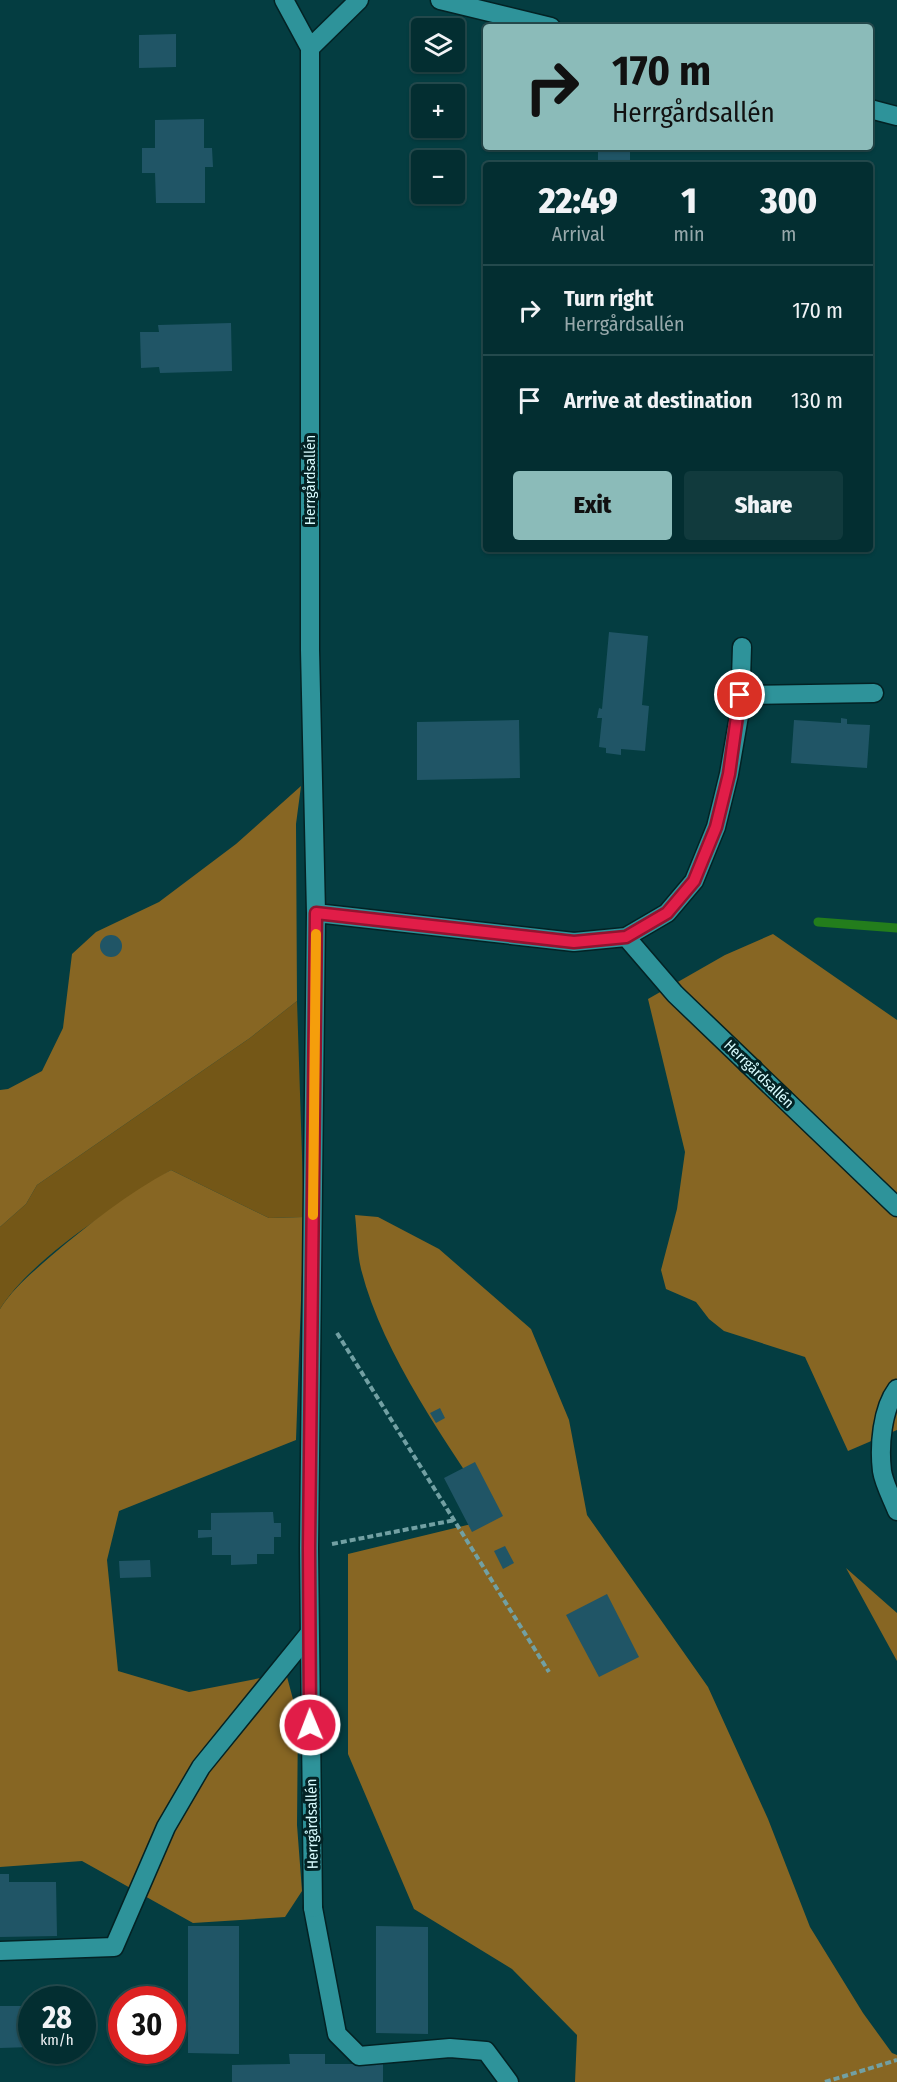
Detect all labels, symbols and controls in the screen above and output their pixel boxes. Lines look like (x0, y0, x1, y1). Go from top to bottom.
map controls (411, 18, 465, 204)
button: layers (411, 18, 465, 72)
text: 170 m (612, 46, 711, 96)
icon: right (513, 48, 591, 126)
button: + (411, 84, 465, 138)
text: Herrgårdsallén (612, 97, 775, 129)
button: − (411, 150, 465, 204)
text: 22:49 (539, 179, 618, 223)
text: 1 (681, 179, 697, 223)
text: 300 (760, 179, 817, 223)
text: Arrival (552, 222, 605, 246)
text: min (674, 222, 705, 246)
text: m (781, 222, 796, 246)
text: Turn right (564, 285, 653, 312)
icon: right (513, 294, 546, 327)
text: 170 m (792, 297, 843, 324)
text: Herrgårdsallén (564, 312, 685, 336)
icon: arrive (513, 384, 546, 417)
text: Arrive at destination (564, 387, 752, 414)
text: 130 m (791, 387, 843, 414)
street label: Herrgårdsallén (301, 435, 319, 525)
button: Exit (513, 471, 672, 540)
button: Share (684, 471, 843, 540)
pin (714, 669, 765, 720)
icon: arrive (723, 678, 756, 711)
street label: Herrgårdsallén (720, 1036, 798, 1112)
position arrow (278, 1693, 342, 1757)
street label: Herrgårdsallén (302, 1779, 322, 1869)
speed limit sign: 30 (108, 1986, 186, 2064)
text: 28 (42, 2000, 72, 2036)
text: km/h (40, 2031, 74, 2049)

